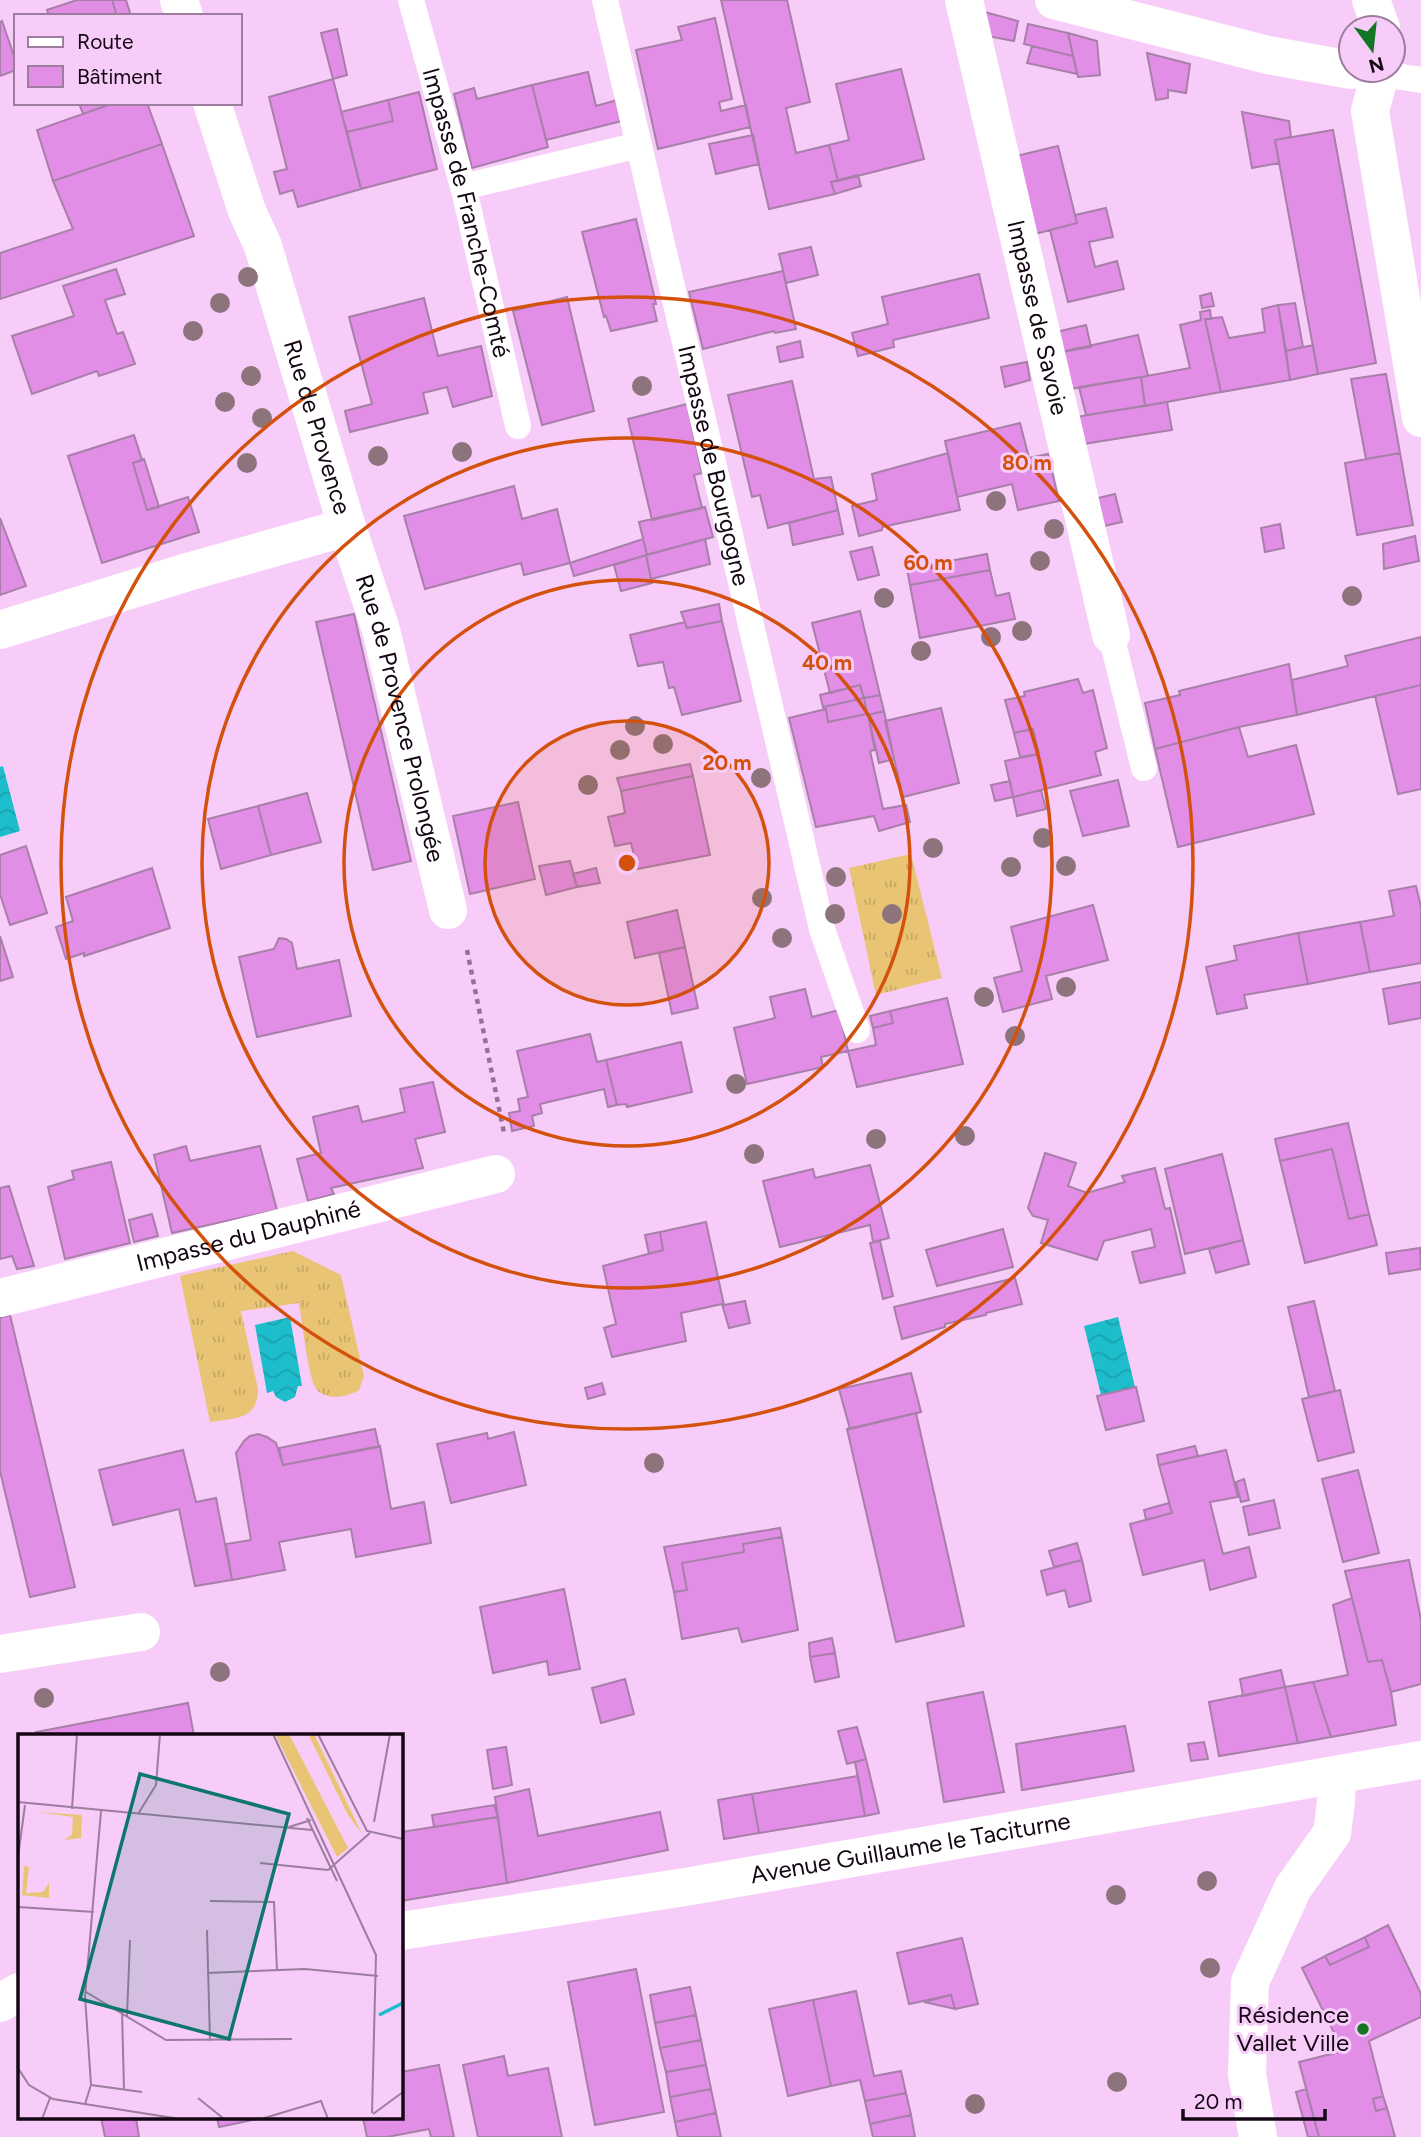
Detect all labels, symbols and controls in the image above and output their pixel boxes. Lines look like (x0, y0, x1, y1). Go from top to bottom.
legend (14, 14, 242, 105)
north arrow (1337, 14, 1407, 84)
text: Route (77, 29, 133, 54)
text: N (1366, 52, 1386, 78)
text: Bâtiment (77, 64, 162, 89)
street label: Impasse de Franche-Comté (417, 64, 517, 360)
street label: Impasse de Savoie (1001, 217, 1075, 418)
street label: Rue de Provence (278, 336, 357, 518)
street label: Impasse de Bourgogne (672, 342, 756, 589)
text: 80 m (1002, 450, 1052, 475)
text: 60 m (903, 550, 953, 575)
street label: Rue de Provence Prolongée (350, 571, 451, 865)
text: 40 m (802, 650, 852, 675)
text: 20 m (702, 750, 752, 775)
centre of rings (615, 851, 639, 875)
street label: Impasse du Dauphiné (133, 1193, 363, 1277)
inset map (18, 1734, 402, 2120)
street label: Avenue Guillaume le Taciturne (748, 1806, 1072, 1889)
place label: Résidence Vallet Ville (1237, 2000, 1349, 2057)
marker: Résidence Vallet Ville (1355, 2021, 1371, 2037)
scale bar (1183, 2078, 1325, 2122)
text: 20 m (1194, 2089, 1242, 2114)

